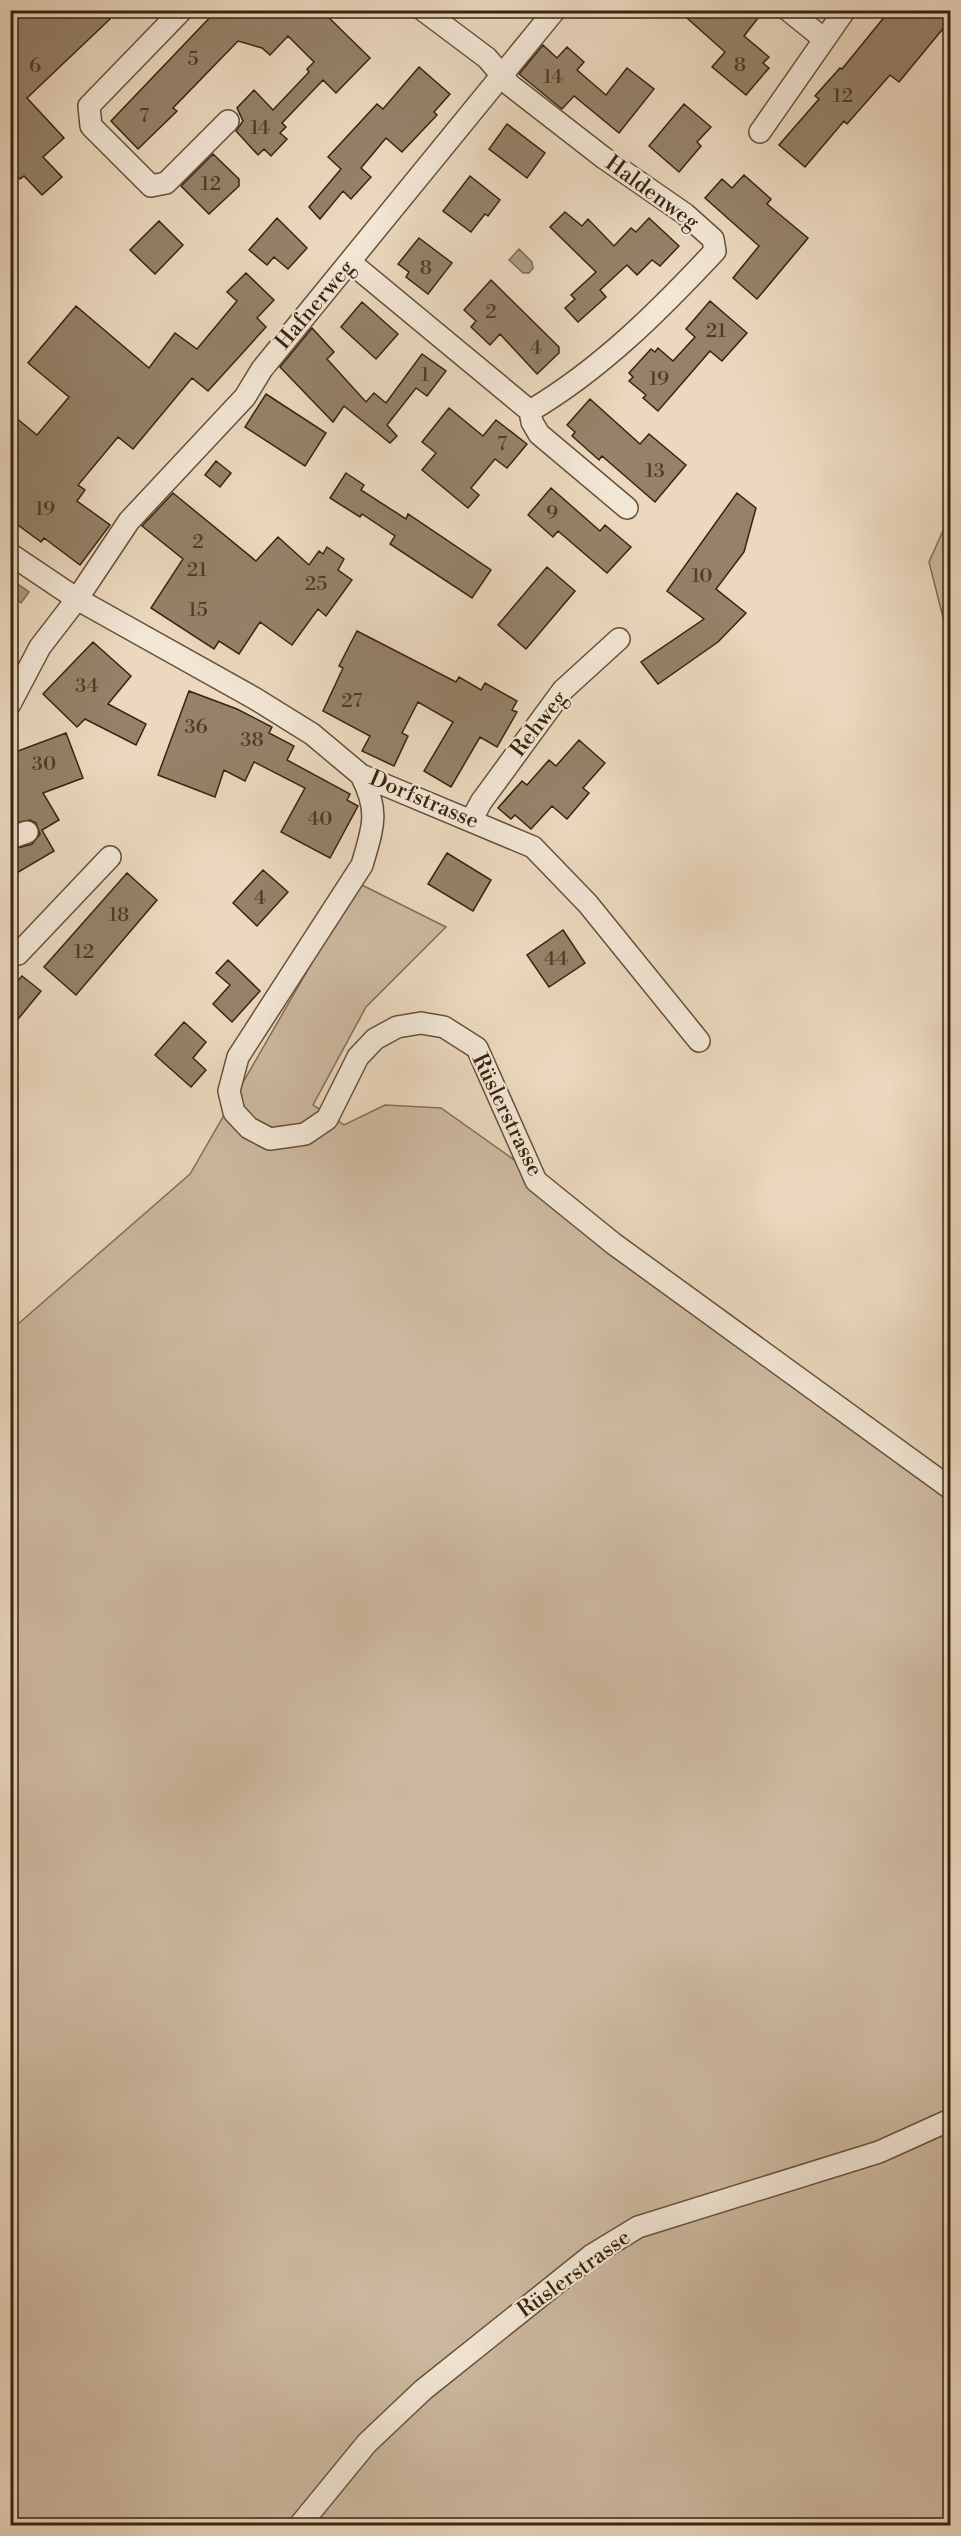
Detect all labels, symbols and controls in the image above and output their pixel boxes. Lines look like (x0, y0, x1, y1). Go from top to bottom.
house number: 5 (187, 47, 199, 72)
house number: 8 (734, 53, 746, 78)
house number: 6 (29, 54, 41, 79)
house number: 14 (543, 65, 563, 90)
house number: 12 (833, 84, 853, 109)
house number: 7 (139, 104, 149, 129)
house number: 14 (250, 116, 270, 141)
street label: Haldenweg (600, 150, 705, 236)
house number: 12 (201, 172, 221, 197)
street label: Hafnerweg (270, 254, 361, 355)
house number: 8 (420, 256, 432, 281)
house number: 2 (485, 300, 497, 325)
house number: 21 (706, 319, 727, 344)
house number: 4 (530, 336, 542, 361)
house number: 1 (421, 363, 430, 388)
house number: 19 (649, 367, 669, 392)
house number: 7 (497, 432, 507, 457)
house number: 13 (645, 459, 665, 484)
house number: 19 (35, 497, 55, 522)
house number: 9 (546, 501, 558, 526)
house number: 2 (192, 530, 204, 555)
house number: 21 (187, 558, 208, 583)
house number: 10 (691, 564, 713, 589)
house number: 25 (305, 572, 327, 597)
house number: 15 (188, 598, 208, 623)
house number: 34 (75, 674, 99, 699)
street label: Rehweg (505, 685, 574, 763)
house number: 27 (341, 689, 363, 714)
house number: 36 (184, 715, 208, 740)
house number: 38 (240, 728, 264, 753)
house number: 30 (32, 752, 56, 777)
street label: Dorfstrasse (365, 765, 483, 835)
house number: 40 (307, 807, 333, 832)
house number: 4 (254, 886, 266, 911)
house number: 18 (109, 903, 129, 928)
house number: 12 (74, 940, 94, 965)
house number: 44 (544, 947, 568, 972)
street label: Rüslerstrasse (466, 1049, 548, 1181)
street label: Rüslerstrasse (512, 2224, 636, 2324)

